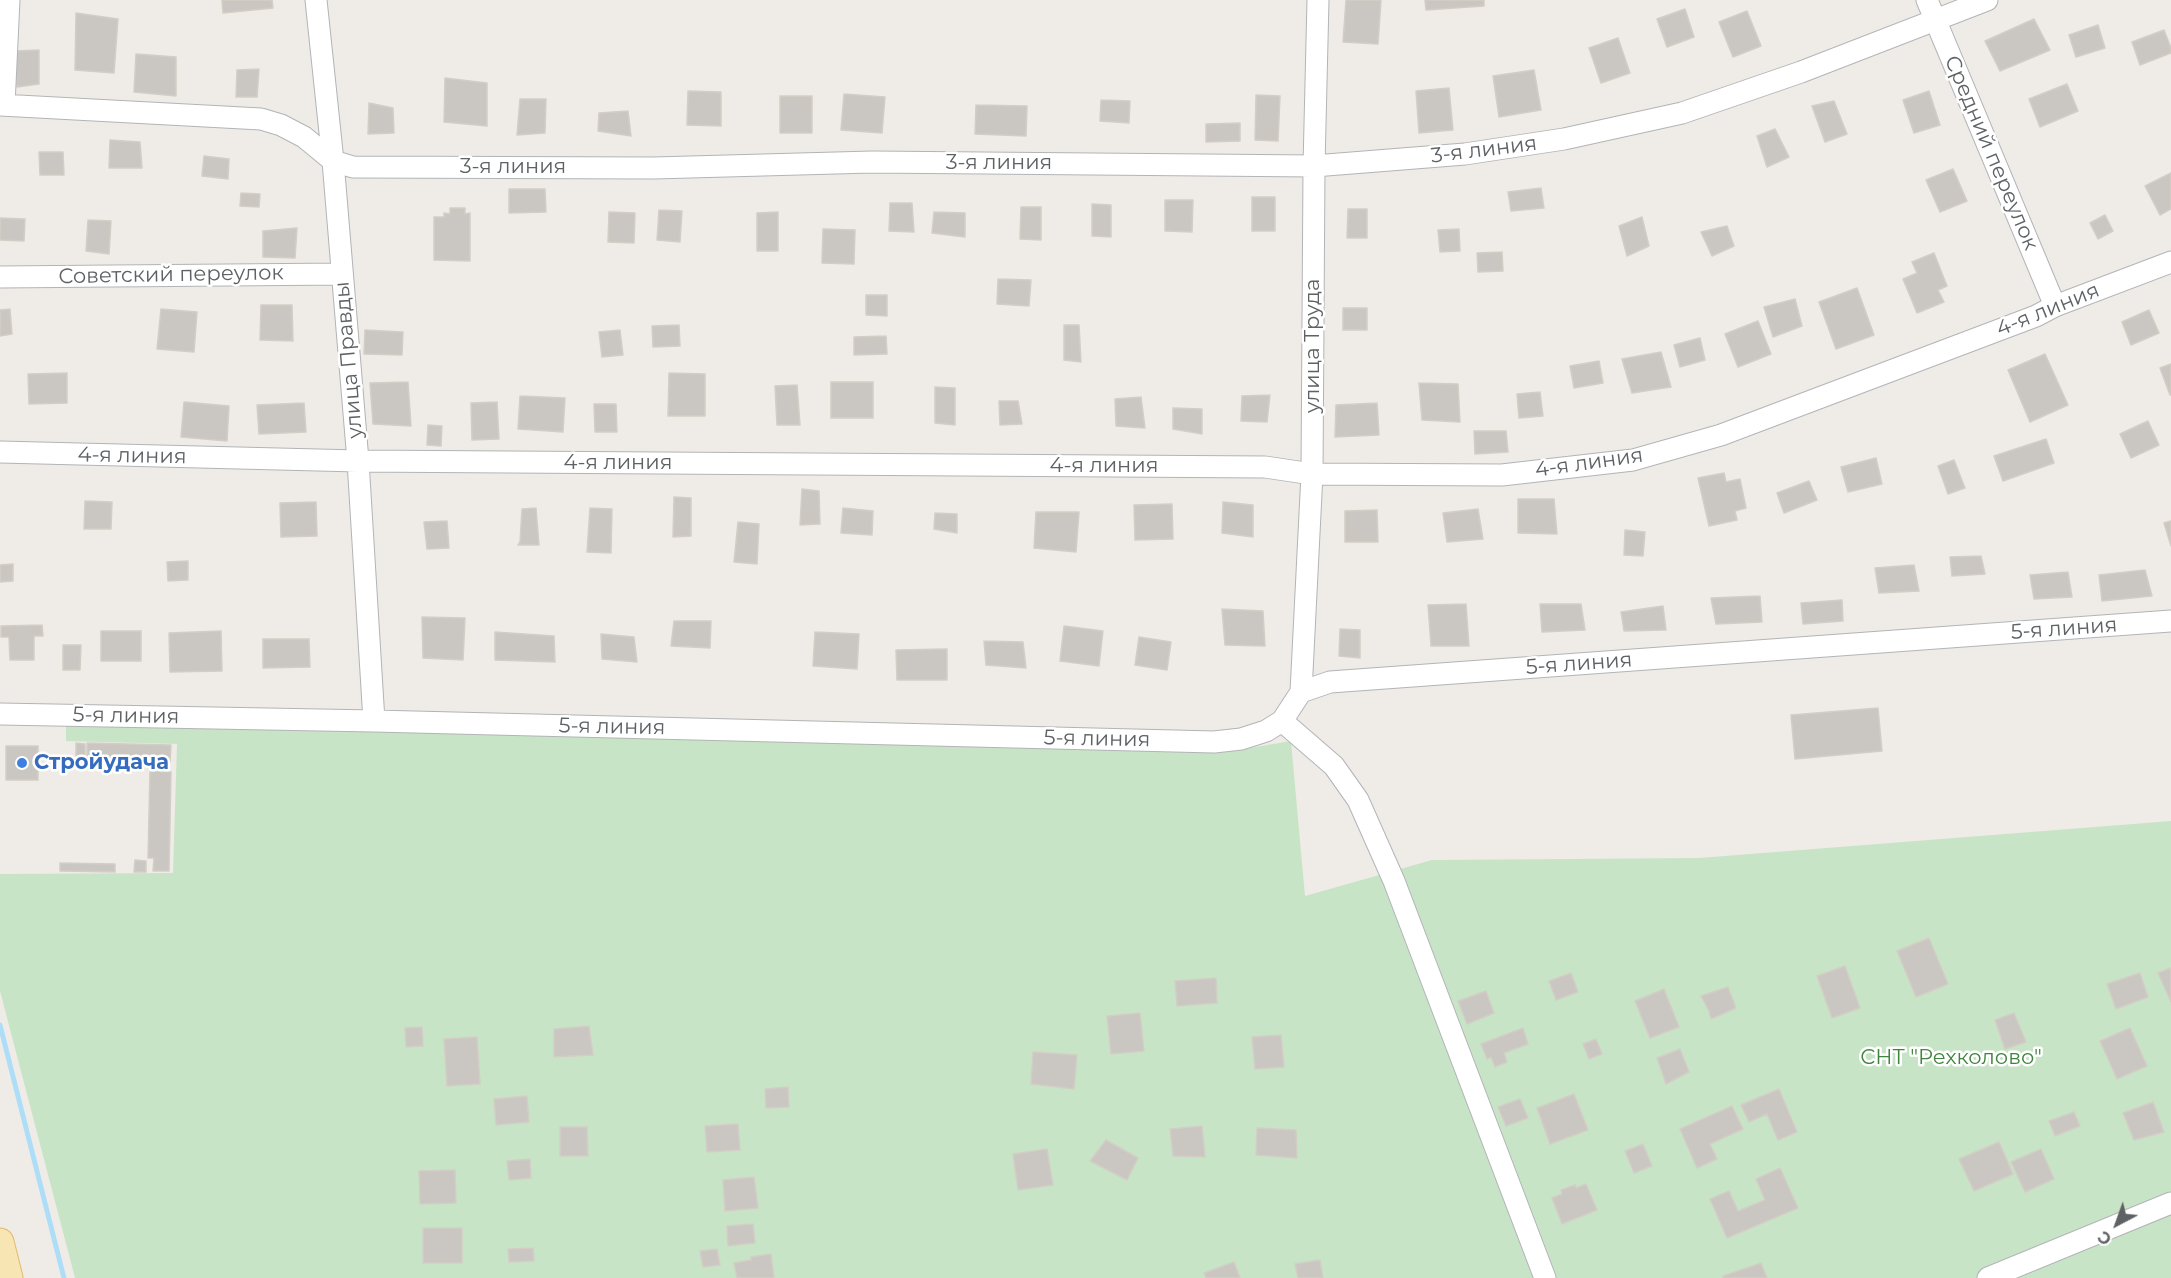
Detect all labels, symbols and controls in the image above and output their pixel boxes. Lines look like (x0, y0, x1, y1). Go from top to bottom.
street label: Средний переулок (1939, 52, 2043, 254)
street label: 3-я линия (1430, 131, 1538, 169)
street label: 3-я линия (946, 150, 1052, 176)
street label: 3-я линия (460, 154, 566, 180)
street label: Советский переулок (58, 260, 284, 290)
street label: 4-я линия (1993, 278, 2103, 342)
street label: улица Труда (1300, 279, 1326, 413)
street label: улица Правды (330, 280, 368, 440)
street label: 4-я линия (77, 442, 187, 470)
street label: 4-я линия (1533, 443, 1645, 483)
street label: 4-я линия (564, 450, 672, 476)
street label: 4-я линия (1050, 453, 1158, 479)
street label: 5-я линия (2010, 613, 2118, 645)
street label: 5-я линия (1525, 648, 1633, 680)
street label: 5-я линия (72, 702, 180, 730)
street label: 5-я линия (558, 713, 666, 741)
street label: 5-я линия (1043, 725, 1151, 753)
place label: Стройудача (34, 750, 169, 776)
marker: Стройудача (15, 756, 29, 770)
park label: СНТ "Рехколово" (1860, 1045, 2042, 1071)
north arrow (2087, 1194, 2147, 1254)
text: С (2094, 1227, 2115, 1249)

